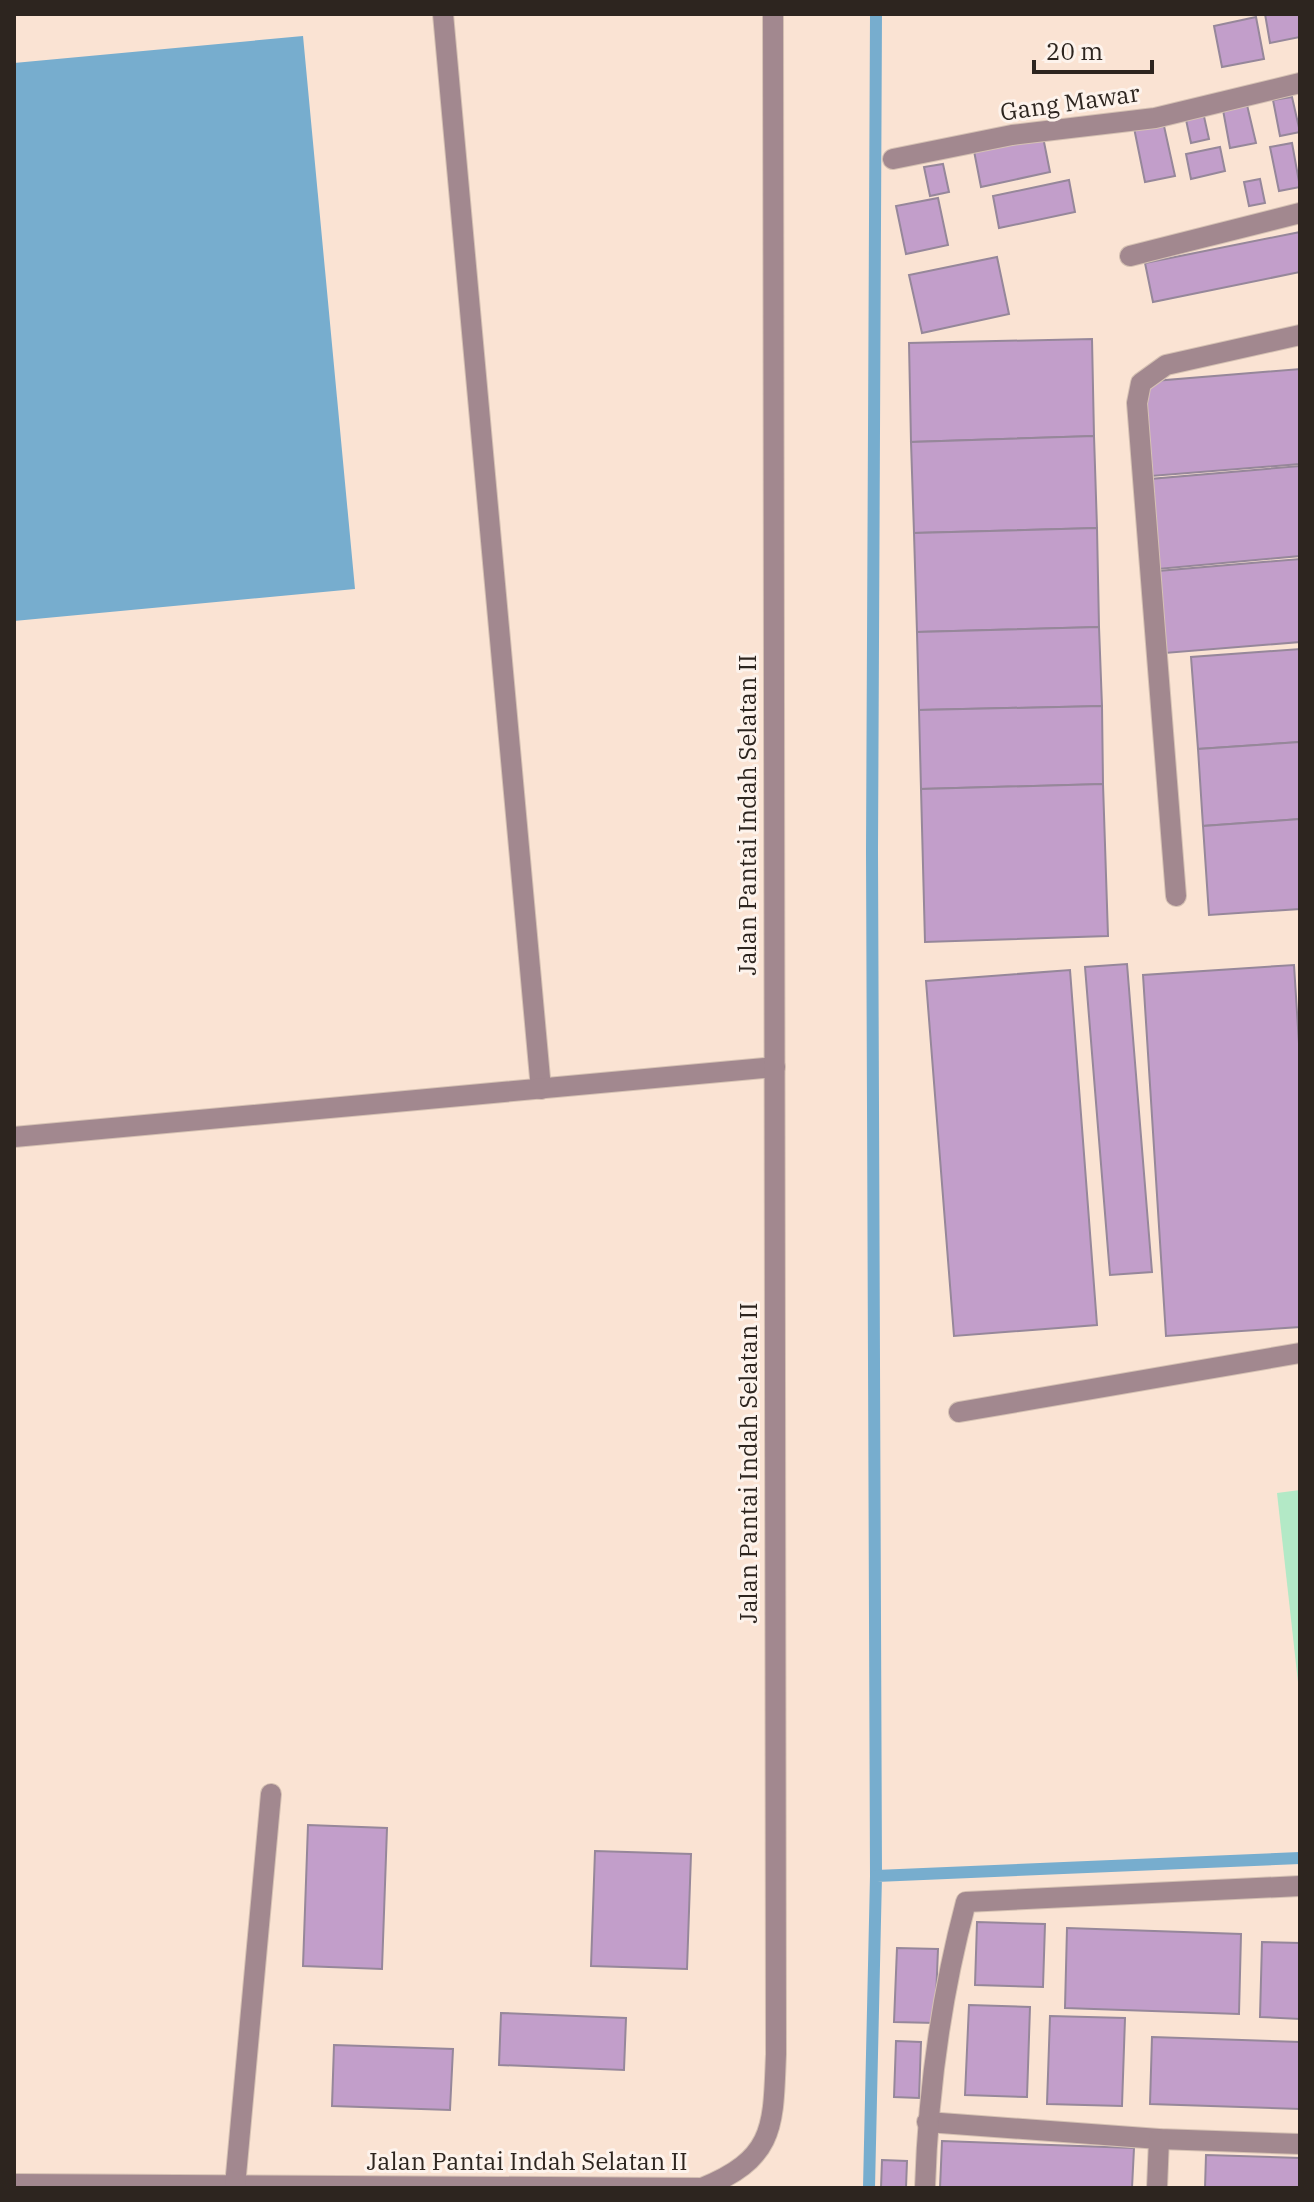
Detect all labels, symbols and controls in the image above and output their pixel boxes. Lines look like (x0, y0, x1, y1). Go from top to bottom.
scale bar (1034, 24, 1152, 74)
text: 20 m (1046, 35, 1103, 67)
street label: Gang Mawar (998, 76, 1142, 128)
street label: Jalan Pantai Indah Selatan II (731, 655, 763, 975)
street label: Jalan Pantai Indah Selatan II (732, 1303, 764, 1623)
street label: Jalan Pantai Indah Selatan II (367, 2145, 687, 2177)

